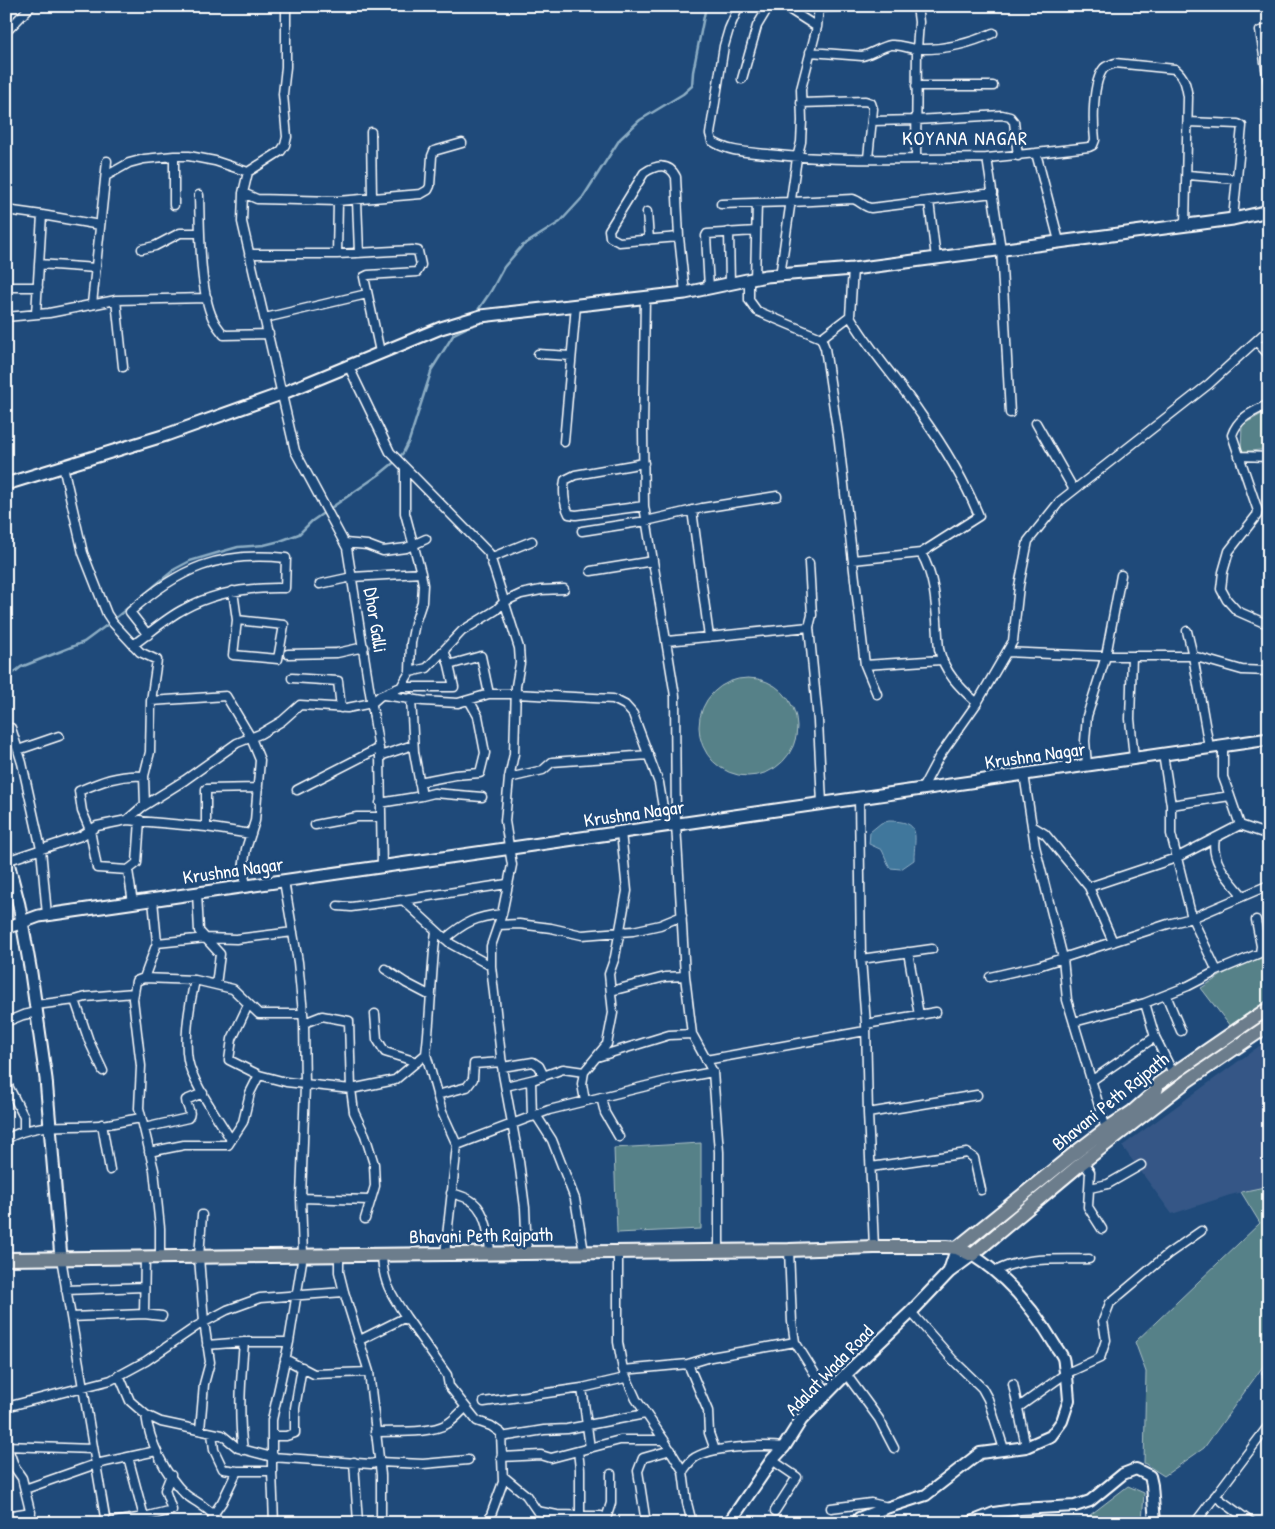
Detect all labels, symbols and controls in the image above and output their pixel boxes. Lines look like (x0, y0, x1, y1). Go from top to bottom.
district label: KOYANA NAGAR (902, 124, 1028, 151)
street label: Dhor Galli (358, 586, 394, 654)
street label: Krushna Nagar (983, 735, 1088, 775)
street label: Krushna Nagar (582, 793, 687, 833)
street label: Krushna Nagar (181, 850, 286, 890)
street label: Bhavani Peth Rajpath (1046, 1046, 1174, 1156)
street label: Bhavani Peth Rajpath (409, 1221, 553, 1249)
street label: Adalat Wada Road (779, 1318, 879, 1421)

